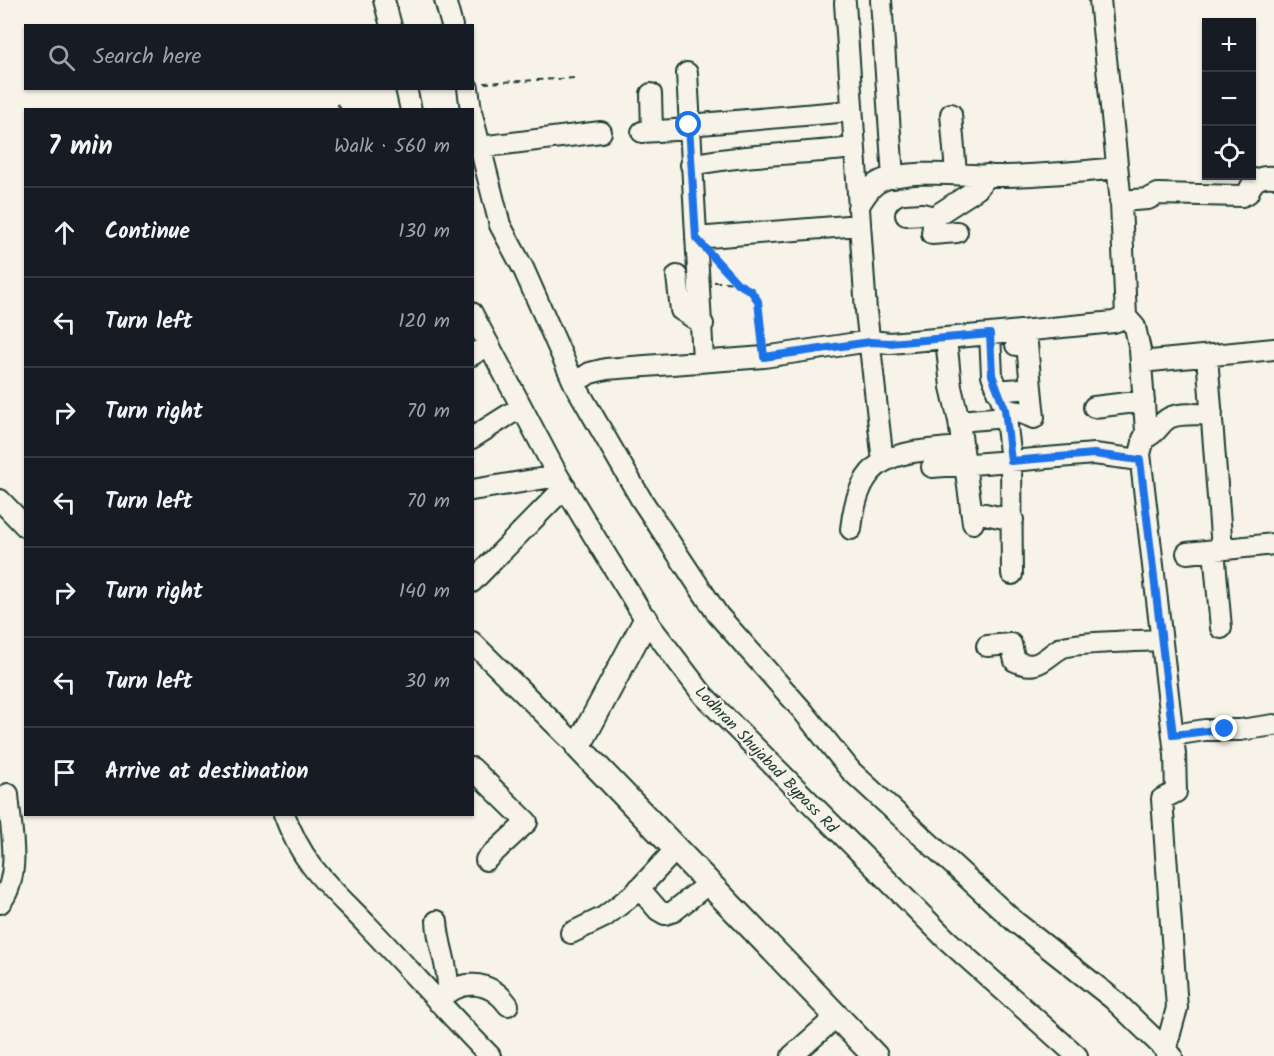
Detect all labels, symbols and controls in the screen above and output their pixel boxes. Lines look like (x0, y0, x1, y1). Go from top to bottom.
map controls (1202, 18, 1256, 180)
button: + (1202, 18, 1256, 72)
search box (24, 24, 474, 90)
text: Search here (93, 40, 201, 75)
icon: search (45, 41, 78, 74)
button: − (1202, 72, 1256, 126)
route start (675, 111, 701, 137)
text: 7 min (48, 126, 113, 168)
button: locate (1202, 126, 1256, 180)
text: Walk · 560 m (334, 131, 450, 163)
text: Continue (105, 215, 190, 250)
icon: ahead (48, 216, 81, 249)
text: 130 m (398, 216, 450, 248)
text: Turn left (105, 305, 192, 340)
icon: left (48, 306, 81, 339)
text: 120 m (398, 306, 450, 338)
text: Turn right (105, 395, 203, 430)
icon: right (48, 396, 81, 429)
text: 70 m (407, 396, 450, 428)
text: Turn left (105, 485, 192, 520)
icon: left (48, 486, 81, 519)
text: 70 m (407, 486, 450, 518)
text: Turn right (105, 575, 203, 610)
icon: right (48, 576, 81, 609)
text: 140 m (399, 576, 450, 608)
text: Turn left (105, 665, 192, 700)
icon: left (48, 666, 81, 699)
text: 30 m (405, 666, 450, 698)
street label: Lodhran Shujabad Bypass Rd (688, 680, 844, 840)
route end (1211, 715, 1237, 741)
text: Arrive at destination (105, 755, 308, 790)
icon: arrive (48, 756, 81, 789)

